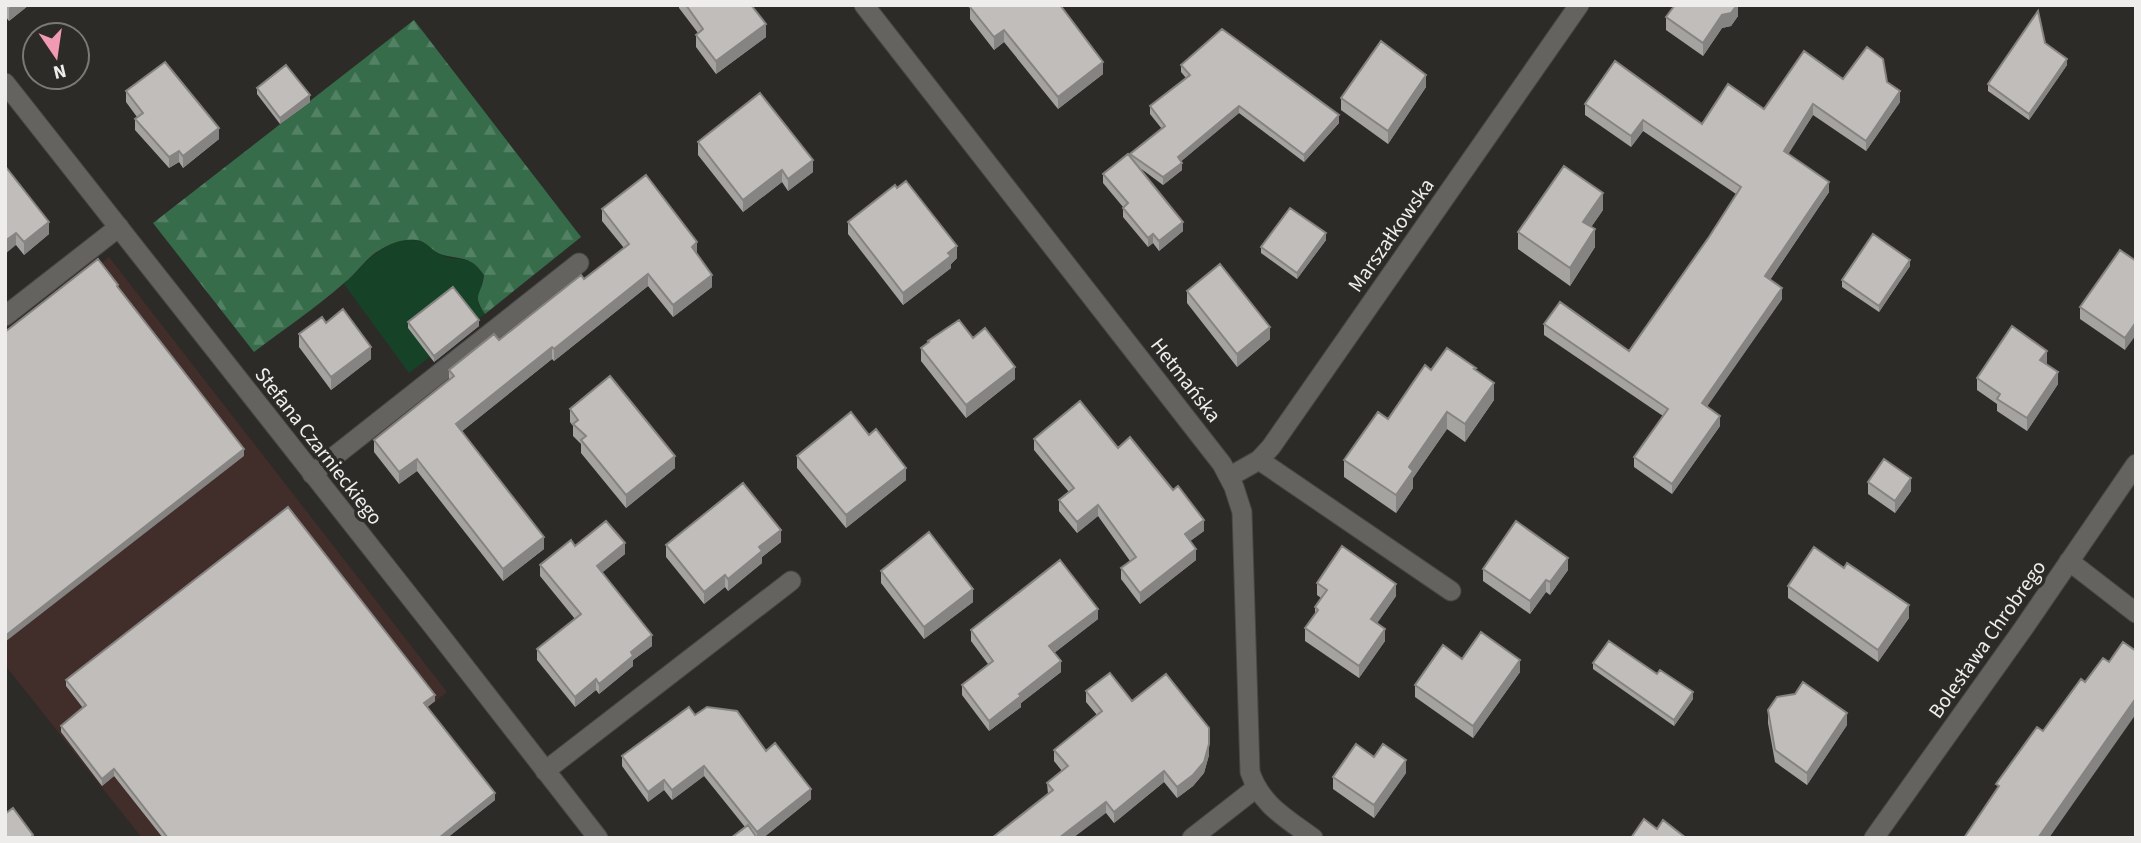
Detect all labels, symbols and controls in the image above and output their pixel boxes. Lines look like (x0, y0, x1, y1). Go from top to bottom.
north arrow (21, 21, 91, 91)
text: N (50, 57, 69, 86)
street label: Marszałkowska (1341, 172, 1441, 298)
street label: Hetmańska (1143, 331, 1229, 429)
street label: Stefana Czarnieckiego (248, 361, 390, 531)
street label: Bolesława Chrobrego (1921, 554, 2053, 724)

